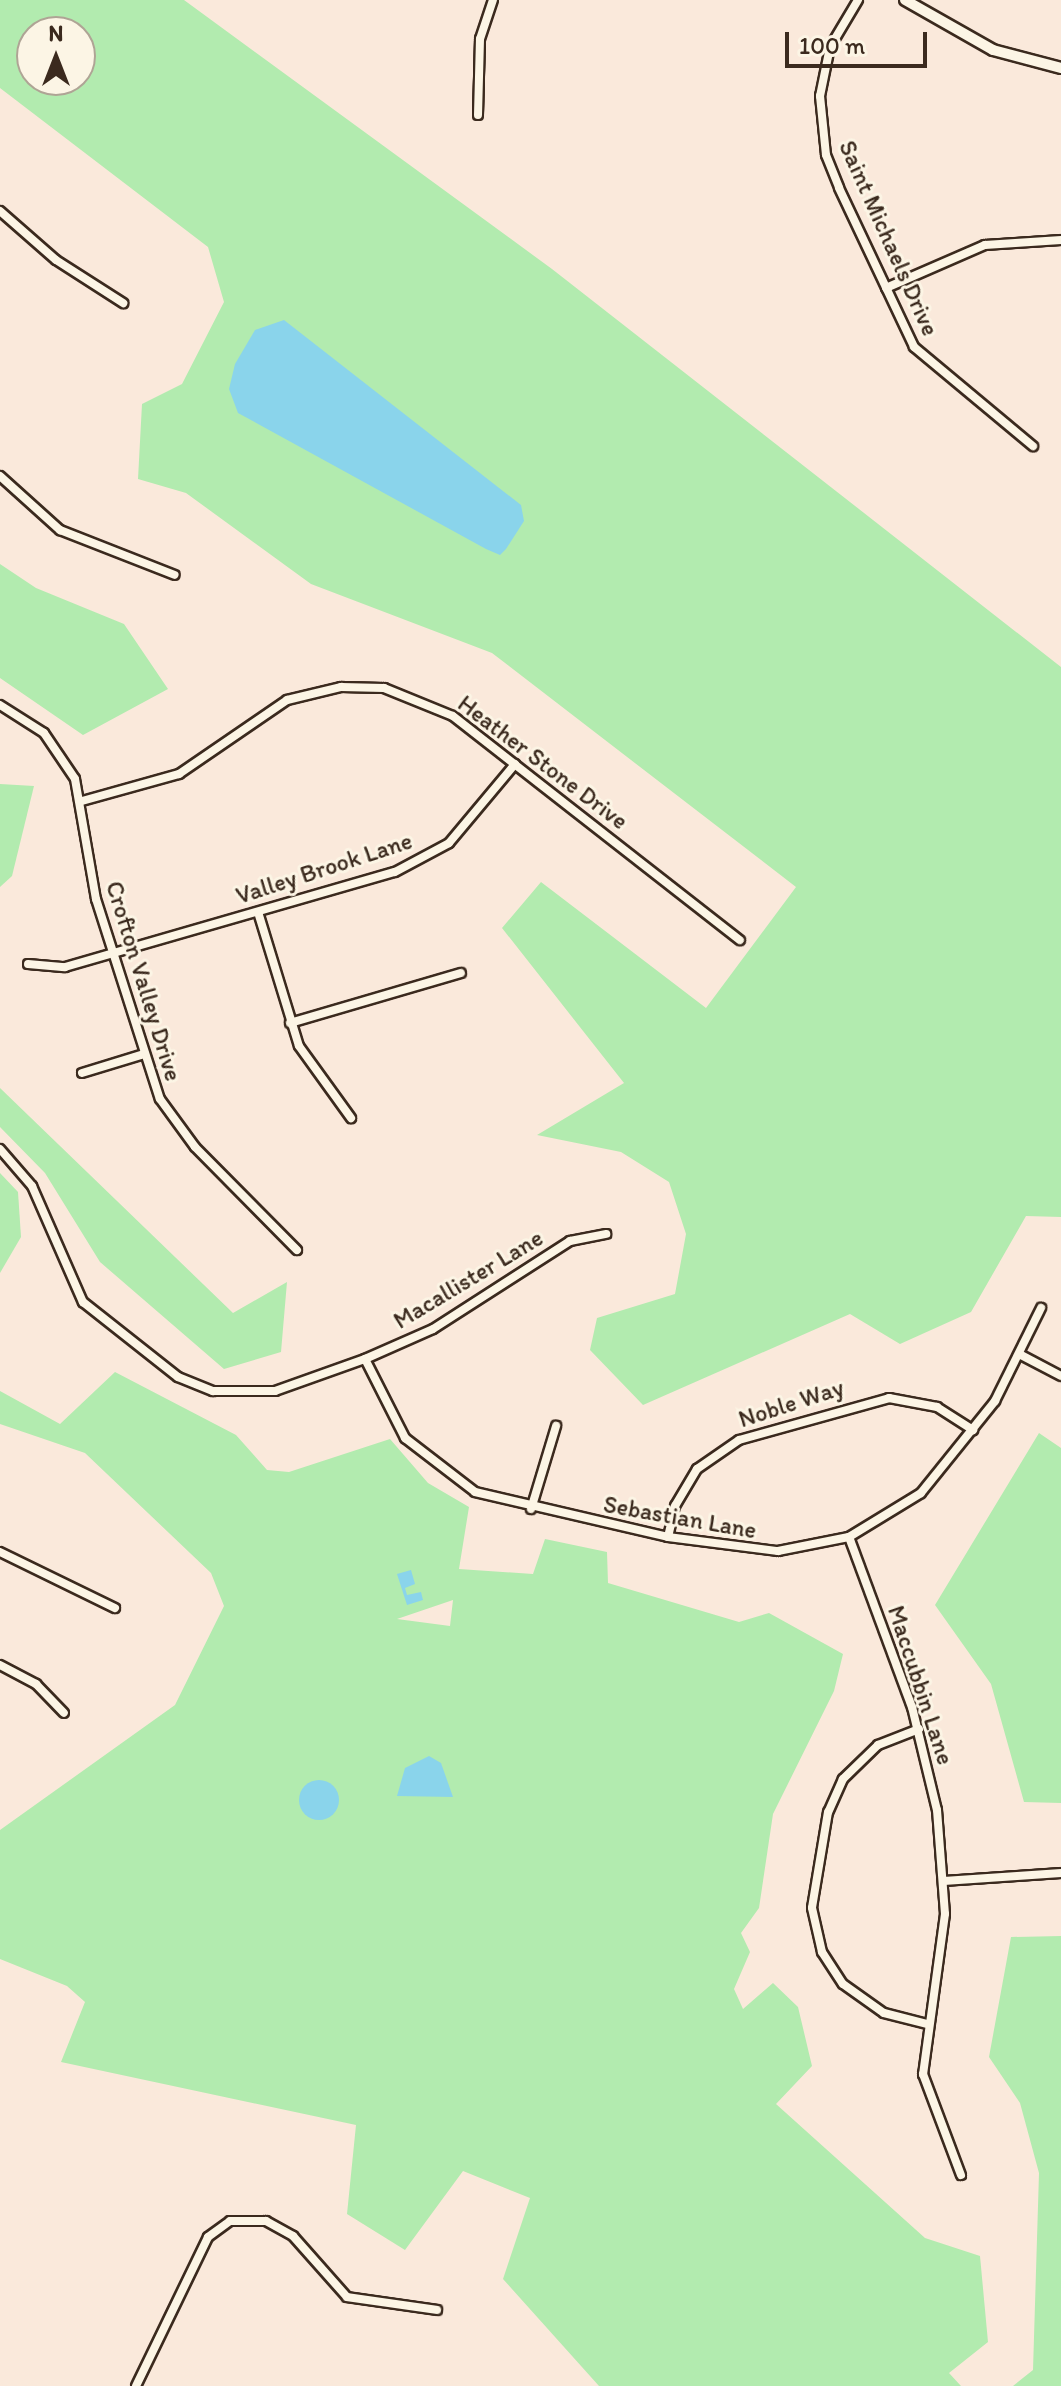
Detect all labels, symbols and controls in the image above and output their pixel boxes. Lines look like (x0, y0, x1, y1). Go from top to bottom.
north arrow (16, 16, 96, 96)
scale bar (789, 16, 931, 66)
text: N (49, 20, 63, 47)
text: 100 m (799, 31, 865, 60)
street label: Saint Michaels Drive (833, 137, 945, 339)
street label: Heather Stone Drive (452, 688, 634, 836)
street label: Valley Brook Lane (232, 826, 416, 910)
street label: Crofton Valley Drive (100, 878, 188, 1084)
street label: Macallister Lane (388, 1223, 548, 1335)
street label: Noble Way (735, 1373, 847, 1433)
street label: Sebastian Lane (601, 1489, 759, 1545)
street label: Maccubbin Lane (882, 1602, 960, 1768)

